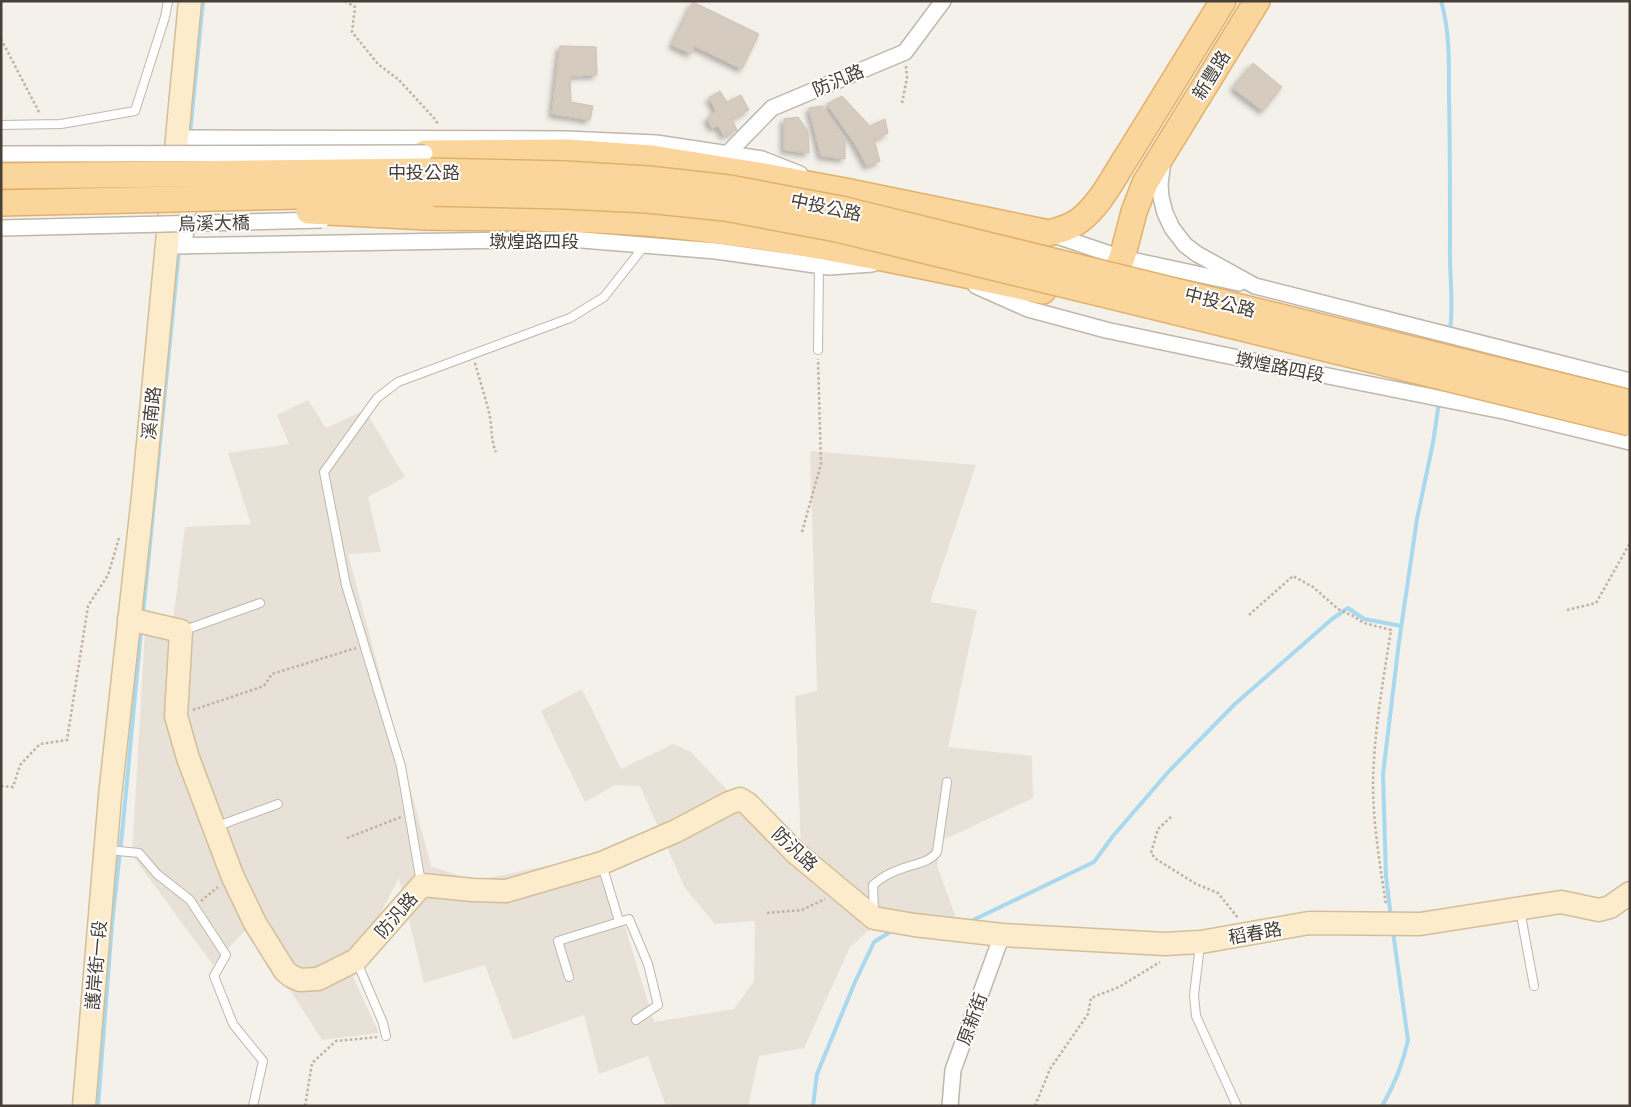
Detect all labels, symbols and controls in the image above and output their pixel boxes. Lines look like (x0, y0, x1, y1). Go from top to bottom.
street label: 新豐路 (1185, 45, 1237, 105)
street label: 防汎路 (808, 57, 868, 103)
street label: 中投公路 (388, 159, 460, 186)
street label: 中投公路 (788, 186, 864, 228)
street label: 烏溪大橋 (178, 209, 250, 237)
street label: 墩煌路四段 (489, 228, 579, 255)
street label: 中投公路 (1182, 280, 1258, 324)
street label: 墩煌路四段 (1233, 345, 1327, 389)
street label: 溪南路 (135, 385, 167, 441)
street label: 防汎路 (766, 821, 824, 877)
street label: 防汎路 (368, 886, 424, 944)
street label: 稻春路 (1226, 915, 1284, 951)
street label: 護岸街一段 (79, 919, 113, 1011)
street label: 原新街 (950, 989, 994, 1049)

